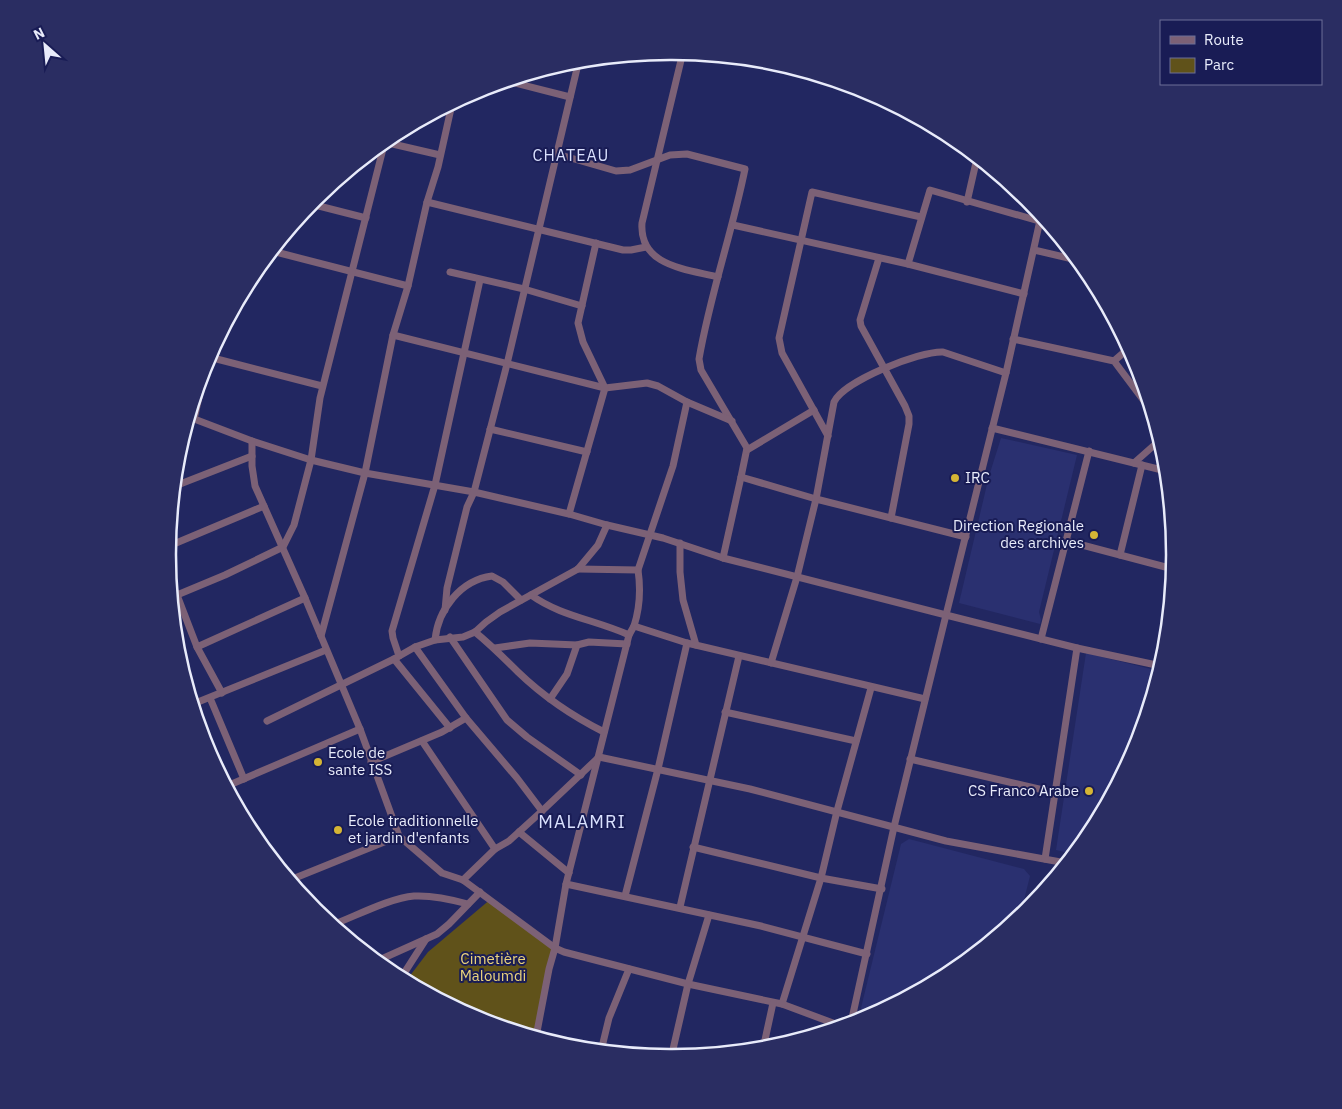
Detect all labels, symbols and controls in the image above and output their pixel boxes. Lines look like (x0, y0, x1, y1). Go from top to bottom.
north arrow (20, 20, 70, 70)
legend (1160, 20, 1322, 85)
text: N (30, 23, 48, 44)
text: Route (1204, 30, 1244, 49)
text: Parc (1204, 55, 1234, 74)
district label: CHATEAU (533, 145, 609, 165)
place label: IRC (965, 468, 990, 487)
marker: IRC (949, 472, 961, 484)
place label: Direction Regionale des archives (953, 516, 1084, 552)
marker: Direction Regionale des archives (1088, 529, 1100, 541)
place label: Ecole de sante ISS (328, 743, 392, 779)
marker: Ecole de sante ISS (312, 756, 324, 768)
place label: CS Franco Arabe (968, 781, 1079, 800)
marker: CS Franco Arabe (1083, 785, 1095, 797)
district label: MALAMRI (538, 810, 626, 833)
place label: Ecole traditionnelle et jardin d'enfants (348, 811, 479, 847)
marker: Ecole traditionnelle et jardin d'enfants (332, 824, 344, 836)
park label: Cimetière Maloumdi (460, 949, 526, 985)

